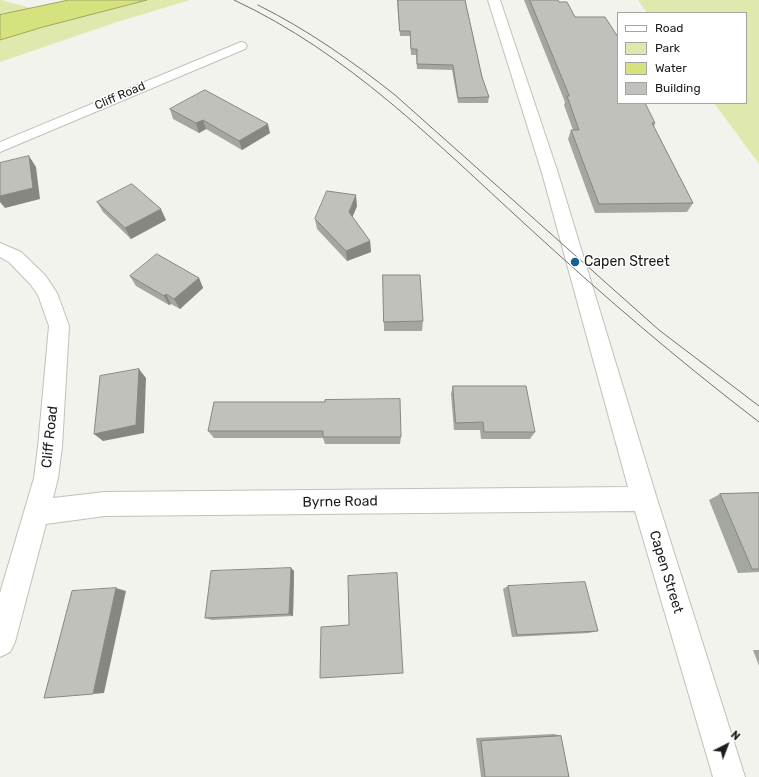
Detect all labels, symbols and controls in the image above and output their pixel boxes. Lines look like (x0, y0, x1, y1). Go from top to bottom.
legend (617, 12, 747, 104)
text: Road (655, 21, 683, 35)
text: Park (655, 41, 680, 55)
text: Water (655, 61, 687, 75)
street label: Cliff Road (93, 79, 147, 113)
text: Building (655, 81, 701, 95)
place label: Capen Street (584, 254, 670, 270)
marker: Capen Street (569, 256, 581, 268)
street label: Cliff Road (38, 405, 62, 469)
street label: Byrne Road (302, 493, 378, 511)
street label: Capen Street (645, 529, 687, 615)
north arrow (707, 725, 747, 765)
text: N (728, 728, 743, 743)

